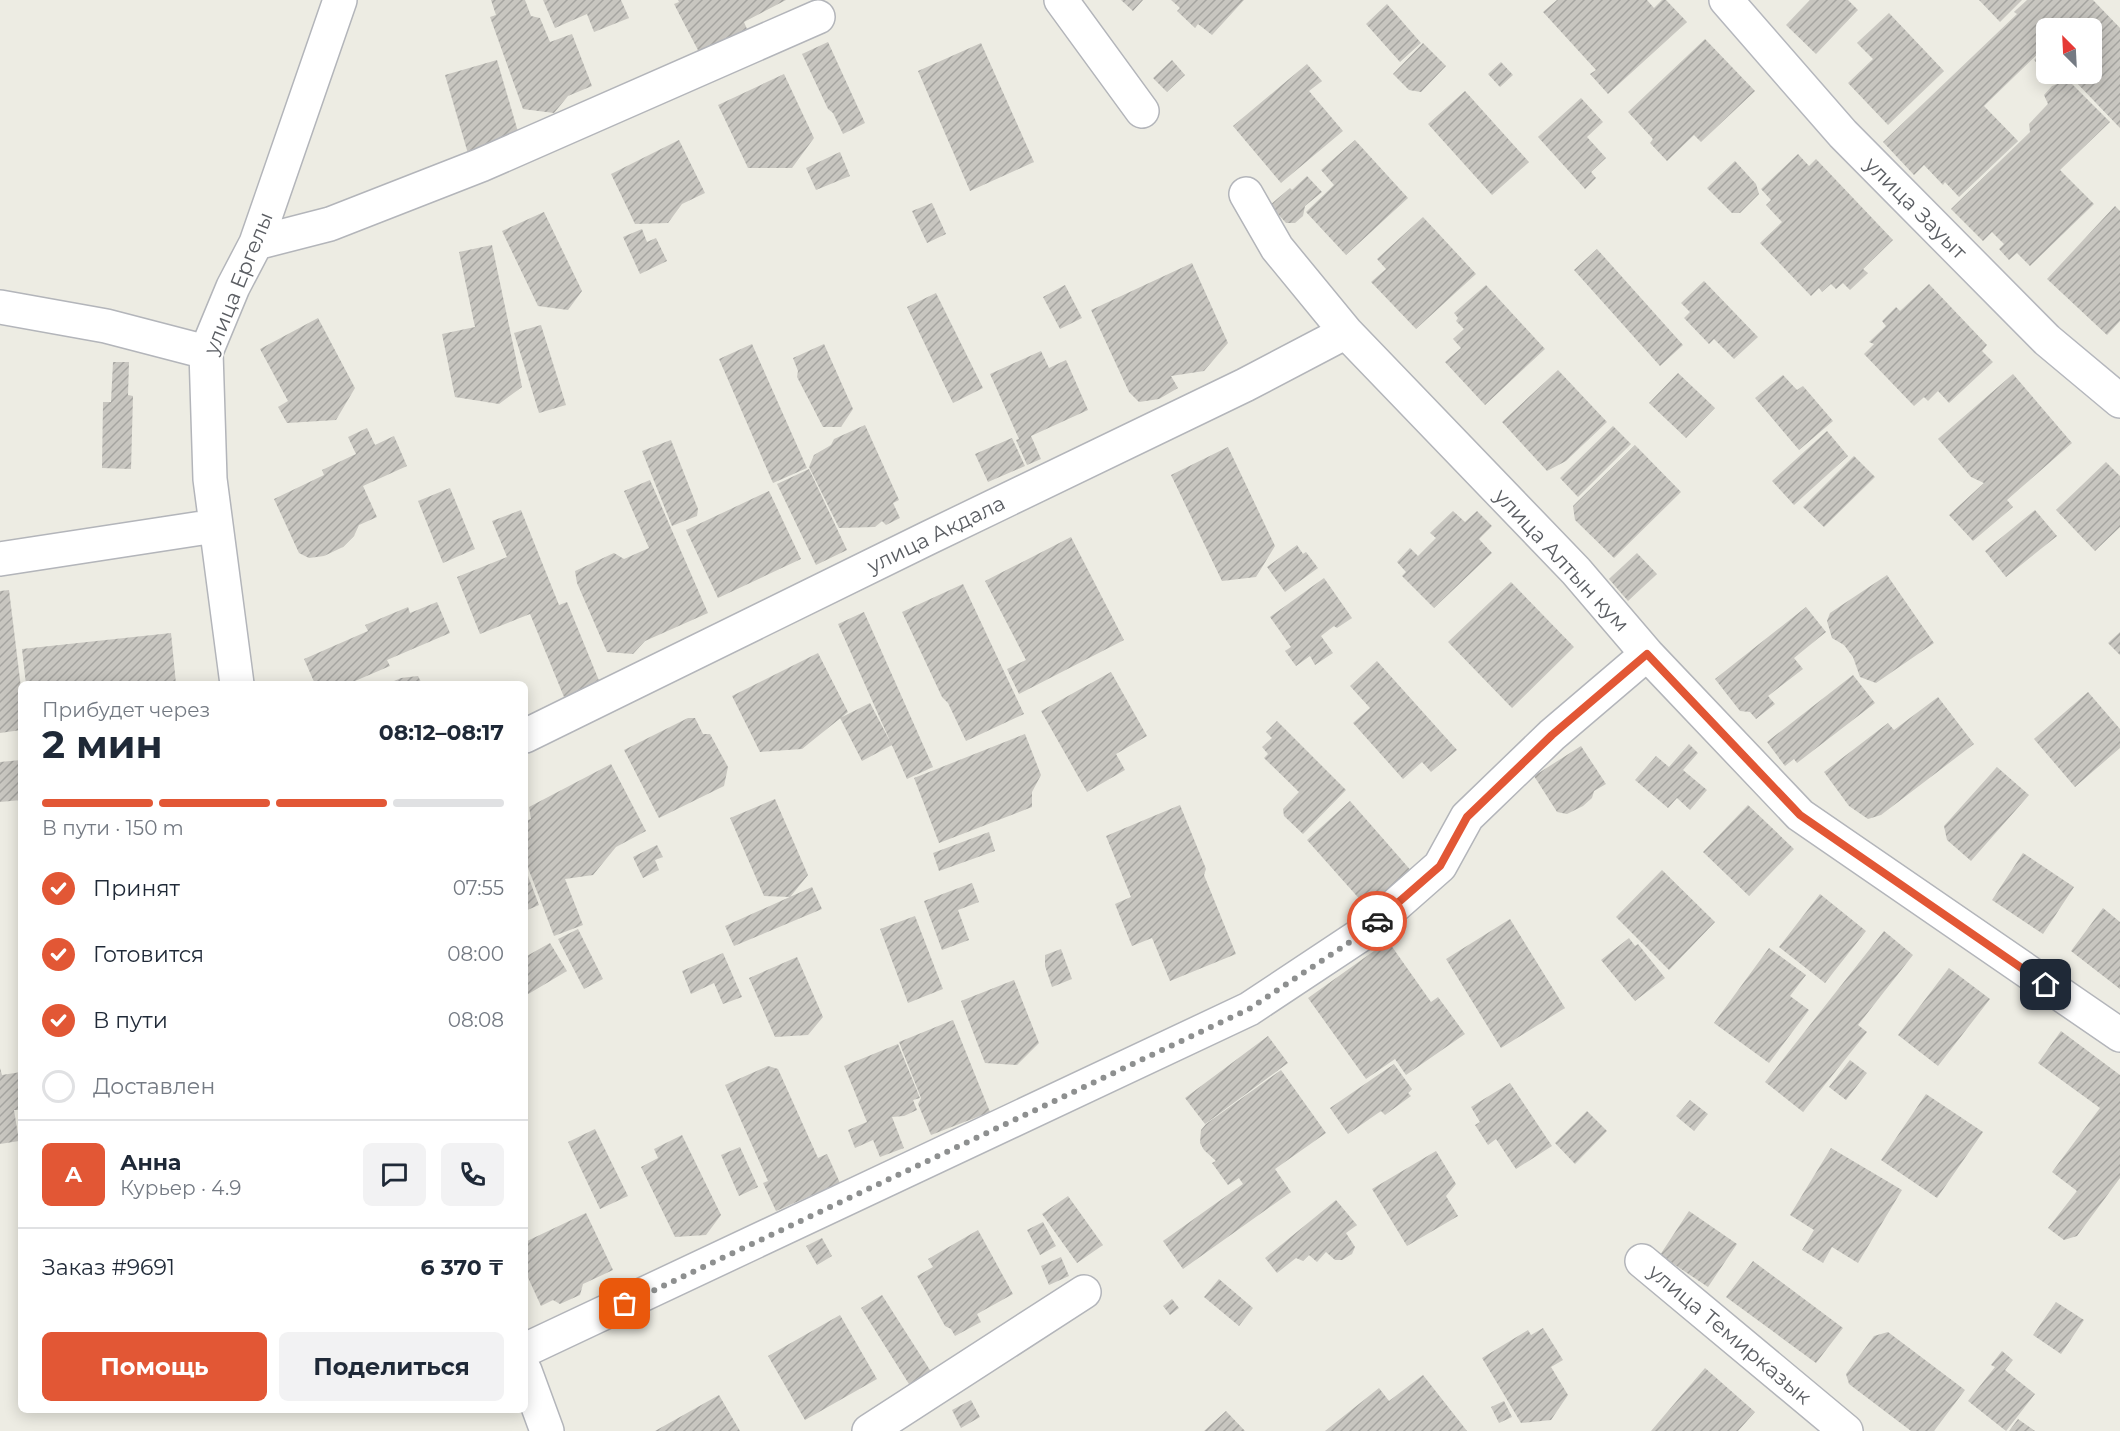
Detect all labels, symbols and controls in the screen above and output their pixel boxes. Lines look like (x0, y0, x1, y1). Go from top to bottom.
north arrow (2036, 18, 2102, 84)
map controls (2036, 18, 2102, 84)
street label: улица Зауыт (1859, 151, 1972, 264)
street label: улица Ергелы (198, 208, 278, 359)
street label: улица Алтын кум (1489, 483, 1635, 637)
street label: улица Акдала (862, 490, 1009, 579)
text: Прибудет через (42, 698, 210, 722)
text: 08:12–08:17 (379, 719, 504, 746)
text: 2 мин (42, 720, 163, 768)
text: В пути · 150 m (42, 816, 184, 840)
icon: check (42, 872, 75, 905)
text: Принят (93, 875, 180, 902)
text: 07:55 (453, 876, 504, 900)
courier (1347, 891, 1407, 951)
icon: car (1361, 905, 1394, 938)
icon: check (42, 938, 75, 971)
text: Готовится (93, 941, 204, 968)
text: 08:00 (447, 942, 504, 966)
pin (2020, 959, 2071, 1010)
icon: home (2029, 968, 2062, 1001)
icon: check (42, 1004, 75, 1037)
text: В пути (93, 1007, 168, 1034)
text: 08:08 (448, 1008, 504, 1032)
text: Доставлен (93, 1073, 215, 1100)
button: chat (363, 1143, 426, 1206)
button: phone (441, 1143, 504, 1206)
text: Анна (120, 1149, 181, 1176)
text: А (65, 1161, 82, 1188)
text: Курьер · 4.9 (120, 1176, 241, 1200)
text: Заказ #9691 (42, 1254, 175, 1281)
text: 6 370 ₸ (421, 1254, 504, 1281)
street label: улица Темирказык (1643, 1258, 1816, 1409)
pin (599, 1278, 650, 1329)
icon: bag (608, 1287, 641, 1320)
button: Помощь (42, 1332, 267, 1401)
button: Поделиться (279, 1332, 504, 1401)

